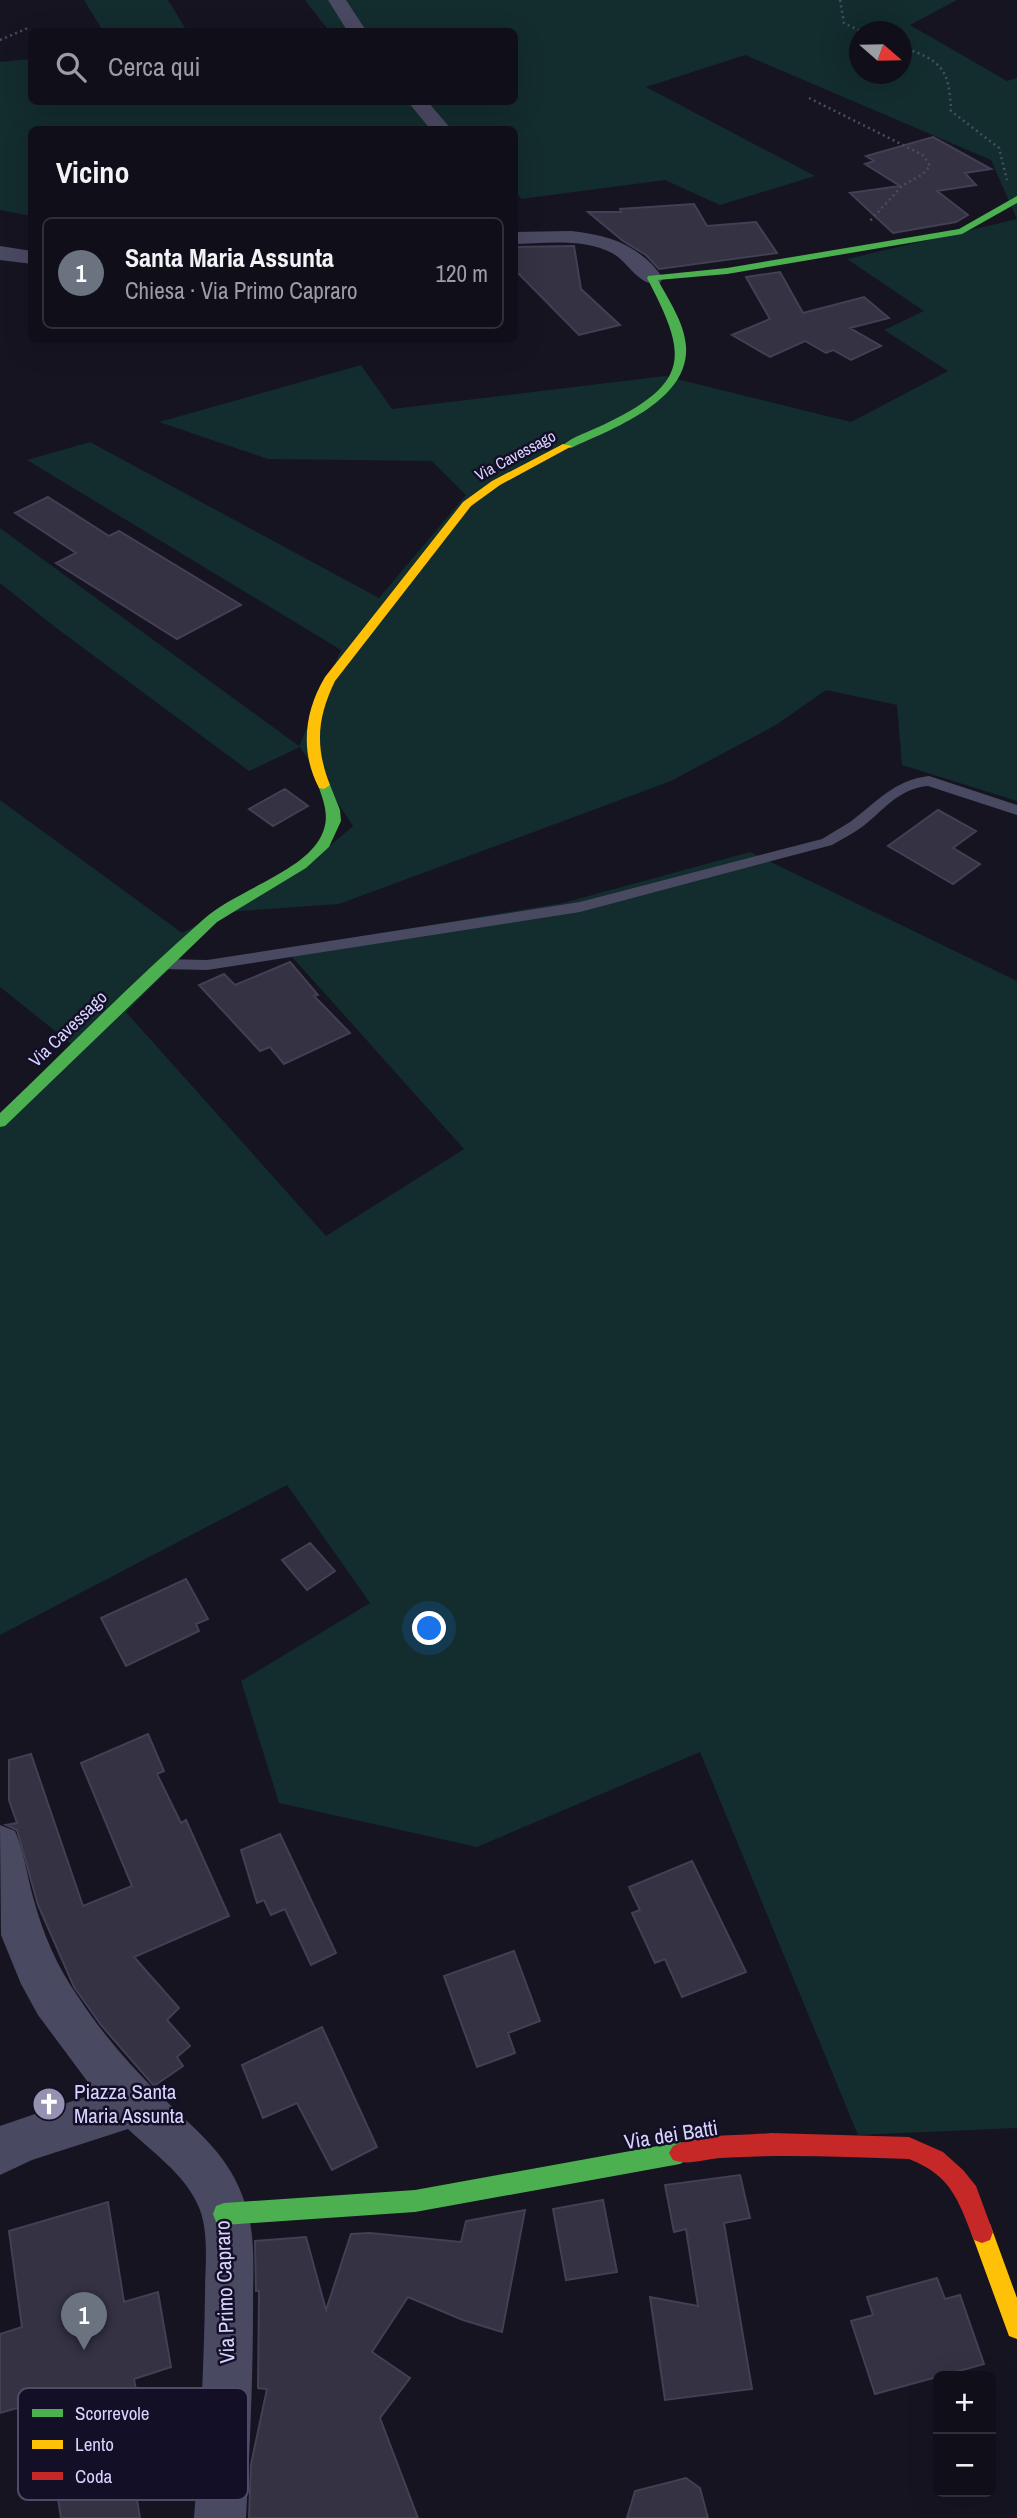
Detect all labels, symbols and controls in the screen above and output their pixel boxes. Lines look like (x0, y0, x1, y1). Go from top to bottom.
north arrow (849, 21, 912, 84)
search box (28, 28, 518, 105)
icon: search (52, 48, 90, 86)
text: Cerca qui (108, 49, 200, 84)
text: Vicino (56, 152, 129, 192)
text: Santa Maria Assunta (125, 240, 334, 275)
text: 1 (76, 258, 86, 289)
text: 120 m (436, 258, 488, 289)
text: Chiesa · Via Primo Capraro (125, 275, 357, 306)
street label: Via Cavessago (471, 424, 559, 486)
street label: Via Cavessago (23, 985, 112, 1072)
your location (412, 1611, 446, 1645)
place label: Piazza Santa Maria Assunta (74, 2077, 185, 2130)
church icon: Piazza Santa Maria Assunta (30, 2085, 68, 2123)
street label: Via dei Batti (622, 2113, 720, 2156)
street label: Via Primo Capraro (208, 2220, 241, 2364)
pin: 1 (61, 2292, 107, 2350)
map controls (933, 2371, 996, 2497)
button: + (933, 2371, 996, 2434)
legend (18, 2388, 248, 2500)
text: Scorrevole (75, 2400, 149, 2426)
text: Lento (75, 2431, 114, 2457)
button: − (933, 2434, 996, 2497)
text: Coda (75, 2463, 113, 2489)

